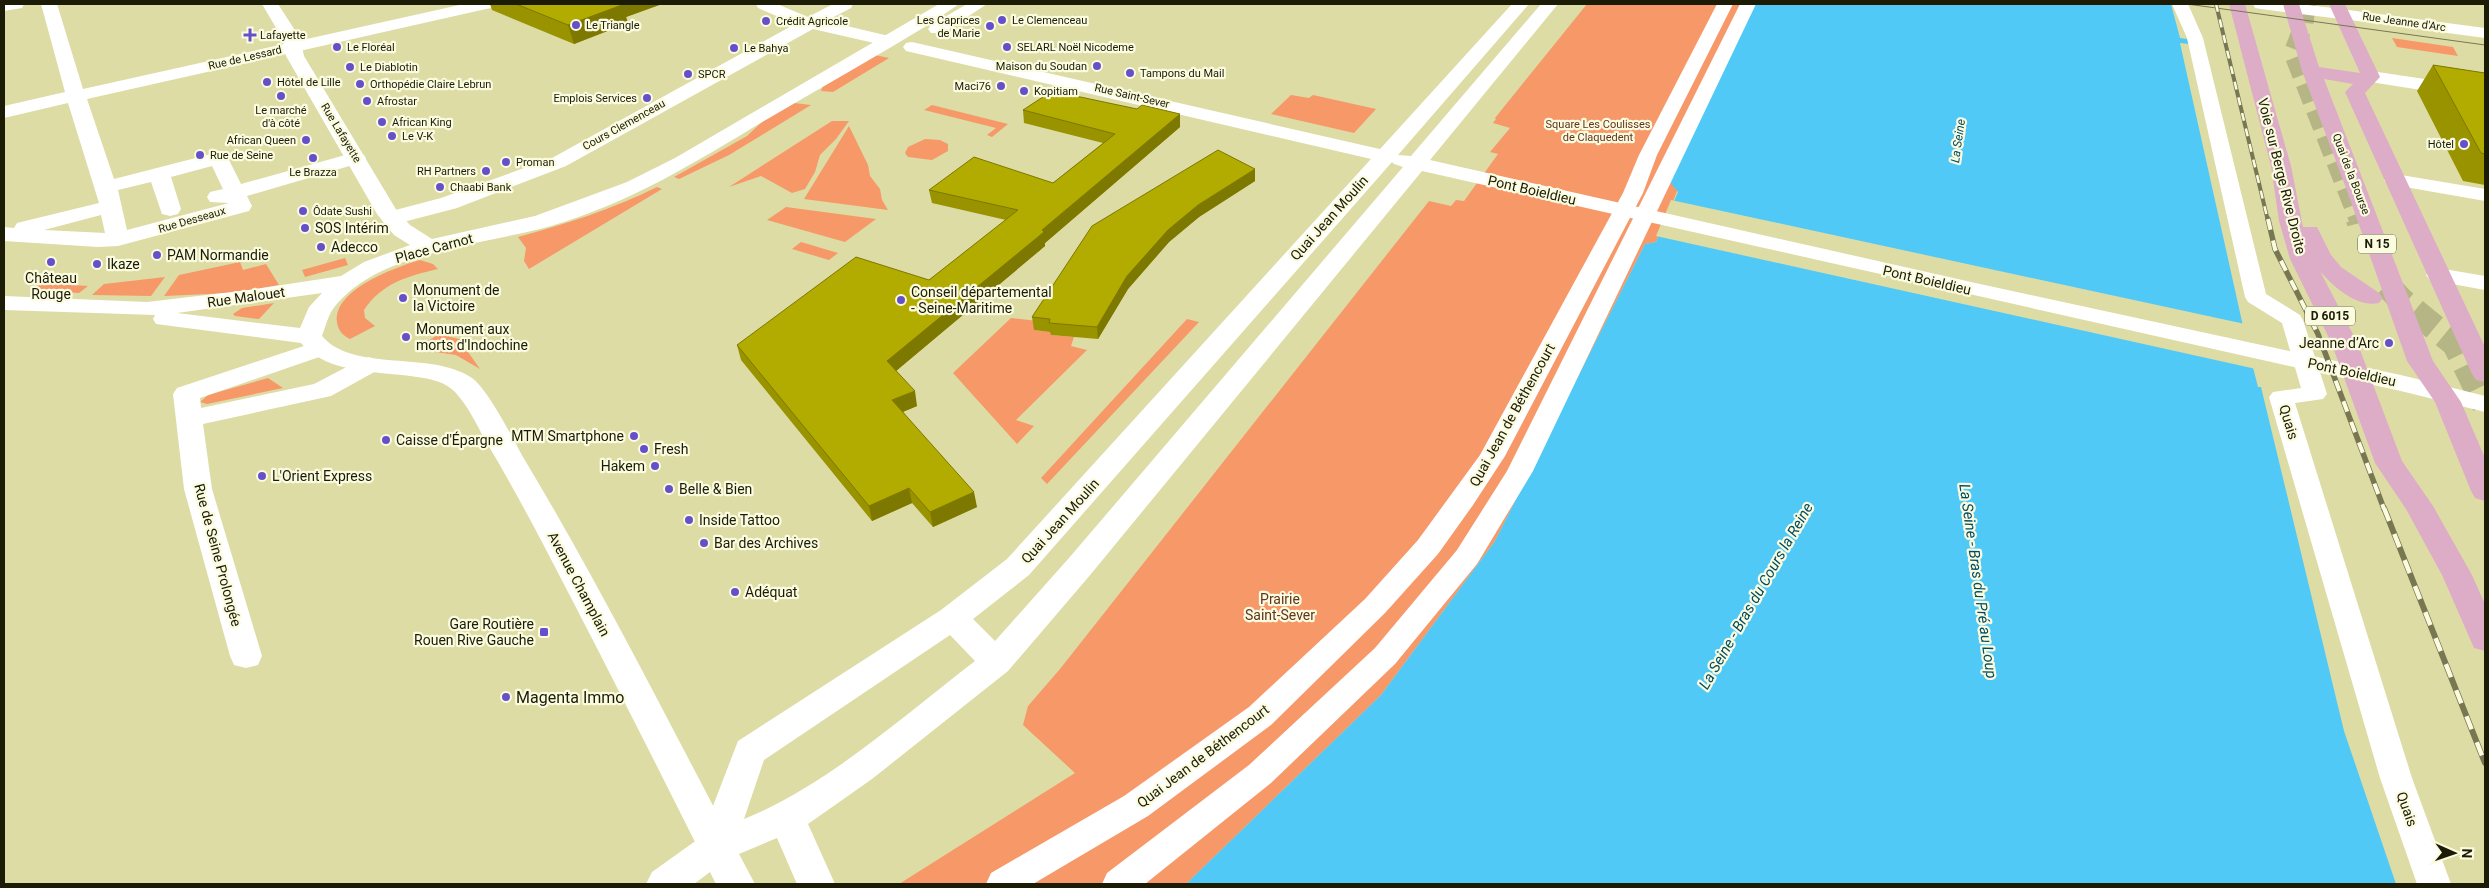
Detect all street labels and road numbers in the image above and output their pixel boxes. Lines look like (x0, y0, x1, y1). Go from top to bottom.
street label: Rue Jeanne d'Arc (2361, 10, 2447, 34)
street label: Rue de Lessard (207, 43, 283, 73)
street label: Rue Saint-Sever (1093, 81, 1171, 111)
street label: Voie sur Berge Rive Droite (2255, 96, 2309, 256)
street label: Cours Clemenceau (580, 97, 668, 153)
street label: Rue Lafayette (318, 101, 364, 165)
street label: Quai de la Bourse (2330, 132, 2372, 216)
street label: Quai Jean Moulin (1287, 172, 1371, 264)
street label: Pont Boieldieu (1486, 172, 1578, 208)
street label: Rue Desseaux (157, 204, 228, 236)
street label: Place Carnot (393, 230, 475, 266)
road number: N 15 (2358, 234, 2396, 253)
street label: Pont Boieldieu (1881, 262, 1973, 298)
street label: Rue Malouet (206, 284, 286, 310)
road number: D 6015 (2305, 306, 2355, 326)
street label: Quai Jean de Béthencourt (1466, 340, 1558, 489)
street label: Pont Boieldieu (2306, 355, 2398, 389)
street label: Quais (2276, 403, 2302, 441)
street label: Quai Jean Moulin (1018, 475, 1102, 567)
street label: Rue de Seine Prolongée (191, 482, 245, 628)
street label: Avenue Champlain (545, 529, 613, 639)
street label: Quai Jean de Béthencourt (1134, 701, 1272, 811)
street label: Quais (2393, 790, 2421, 828)

